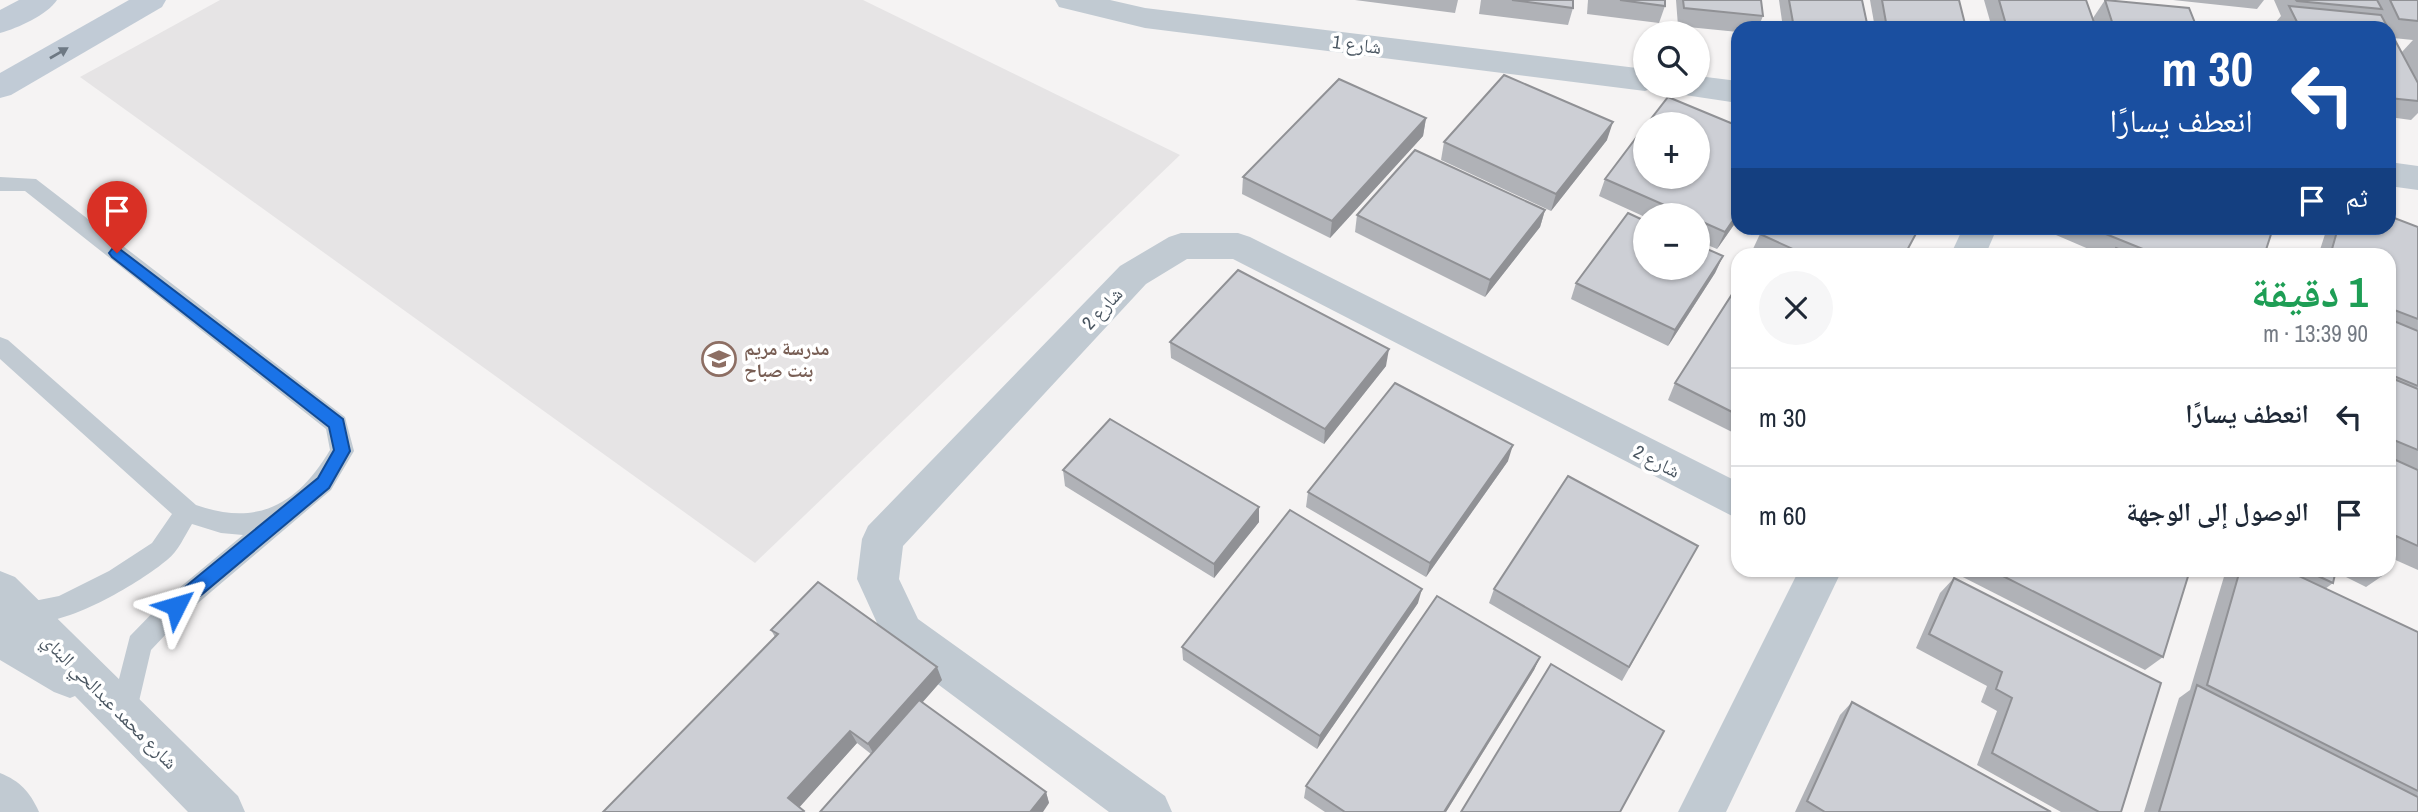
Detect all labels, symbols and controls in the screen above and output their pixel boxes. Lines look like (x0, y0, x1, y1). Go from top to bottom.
map controls (1633, 21, 1710, 280)
button: search (1633, 21, 1710, 98)
street label: شارع 1 (1331, 28, 1383, 60)
text: 30 m (2161, 35, 2253, 101)
one-way arrow (50, 47, 69, 59)
icon: left (2277, 49, 2368, 140)
text: انعطف يسارًا (2110, 99, 2253, 142)
button: + (1633, 112, 1710, 189)
text: ثم (2345, 180, 2368, 215)
pin (87, 181, 147, 253)
icon: arrive (2293, 182, 2331, 220)
icon: arrive (98, 192, 136, 230)
button: − (1633, 203, 1710, 280)
text: 1 دقيقة (2251, 264, 2368, 320)
button: close (1759, 271, 1833, 345)
street label: شارع 2 (1076, 281, 1128, 335)
text: 90 m · 13:39 (2263, 318, 2368, 349)
place label: مدرسة مريم بنت صباح (744, 335, 829, 383)
school or university icon: مدرسة مريم بنت صباح (700, 340, 738, 378)
text: انعطف يسارًا (2185, 396, 2309, 431)
icon: left (2330, 398, 2368, 436)
text: 30 m (1759, 400, 1806, 435)
street label: شارع 2 (1629, 438, 1685, 484)
text: الوصول إلى الوجهة (2126, 494, 2309, 529)
icon: arrive (2330, 496, 2368, 534)
text: 60 m (1759, 498, 1806, 533)
position arrow (139, 569, 213, 643)
street label: شارع محمد عبدالحي البناي (35, 627, 184, 776)

